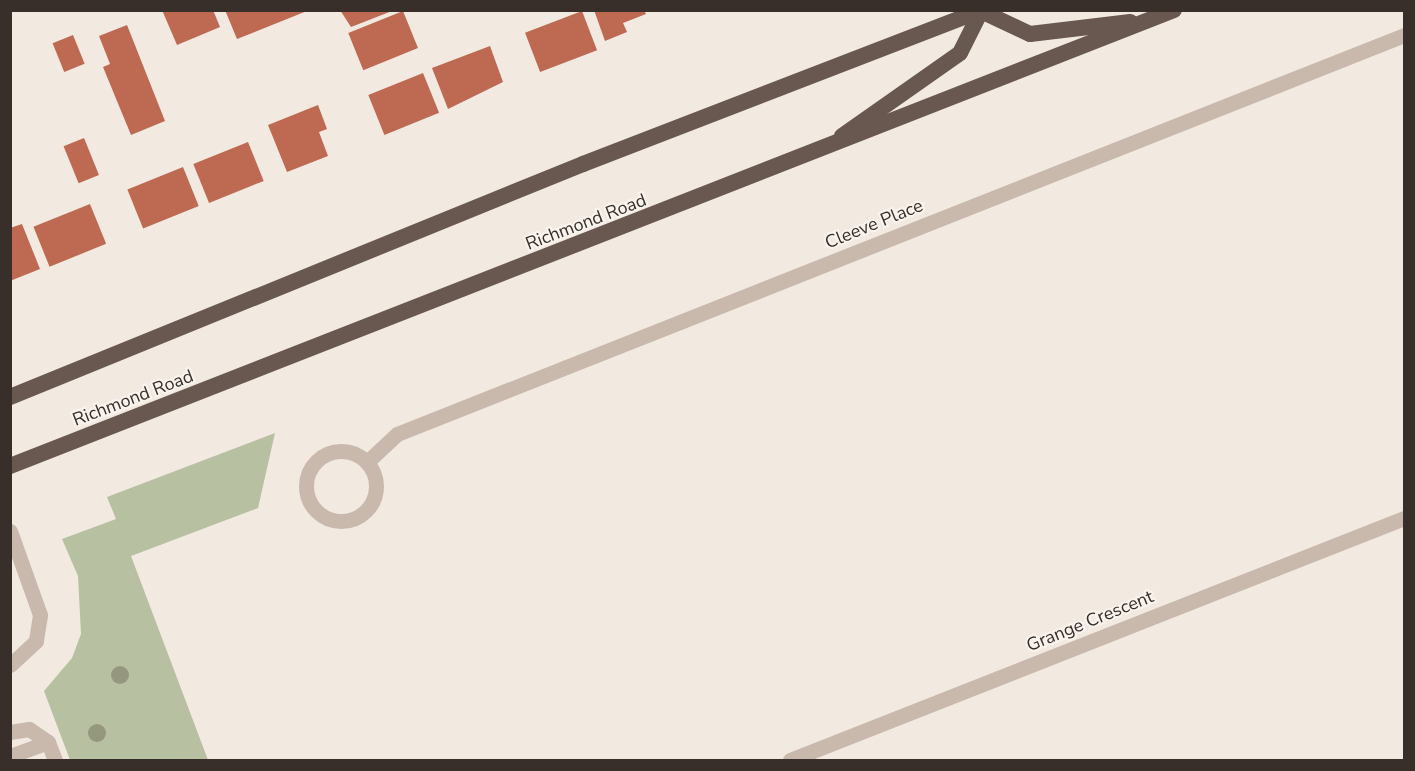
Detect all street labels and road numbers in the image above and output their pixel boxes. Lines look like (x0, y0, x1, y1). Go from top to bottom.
street label: Richmond Road (523, 189, 649, 255)
street label: Cleeve Place (822, 195, 926, 253)
street label: Richmond Road (70, 365, 196, 431)
street label: Grange Crescent (1023, 586, 1157, 656)

